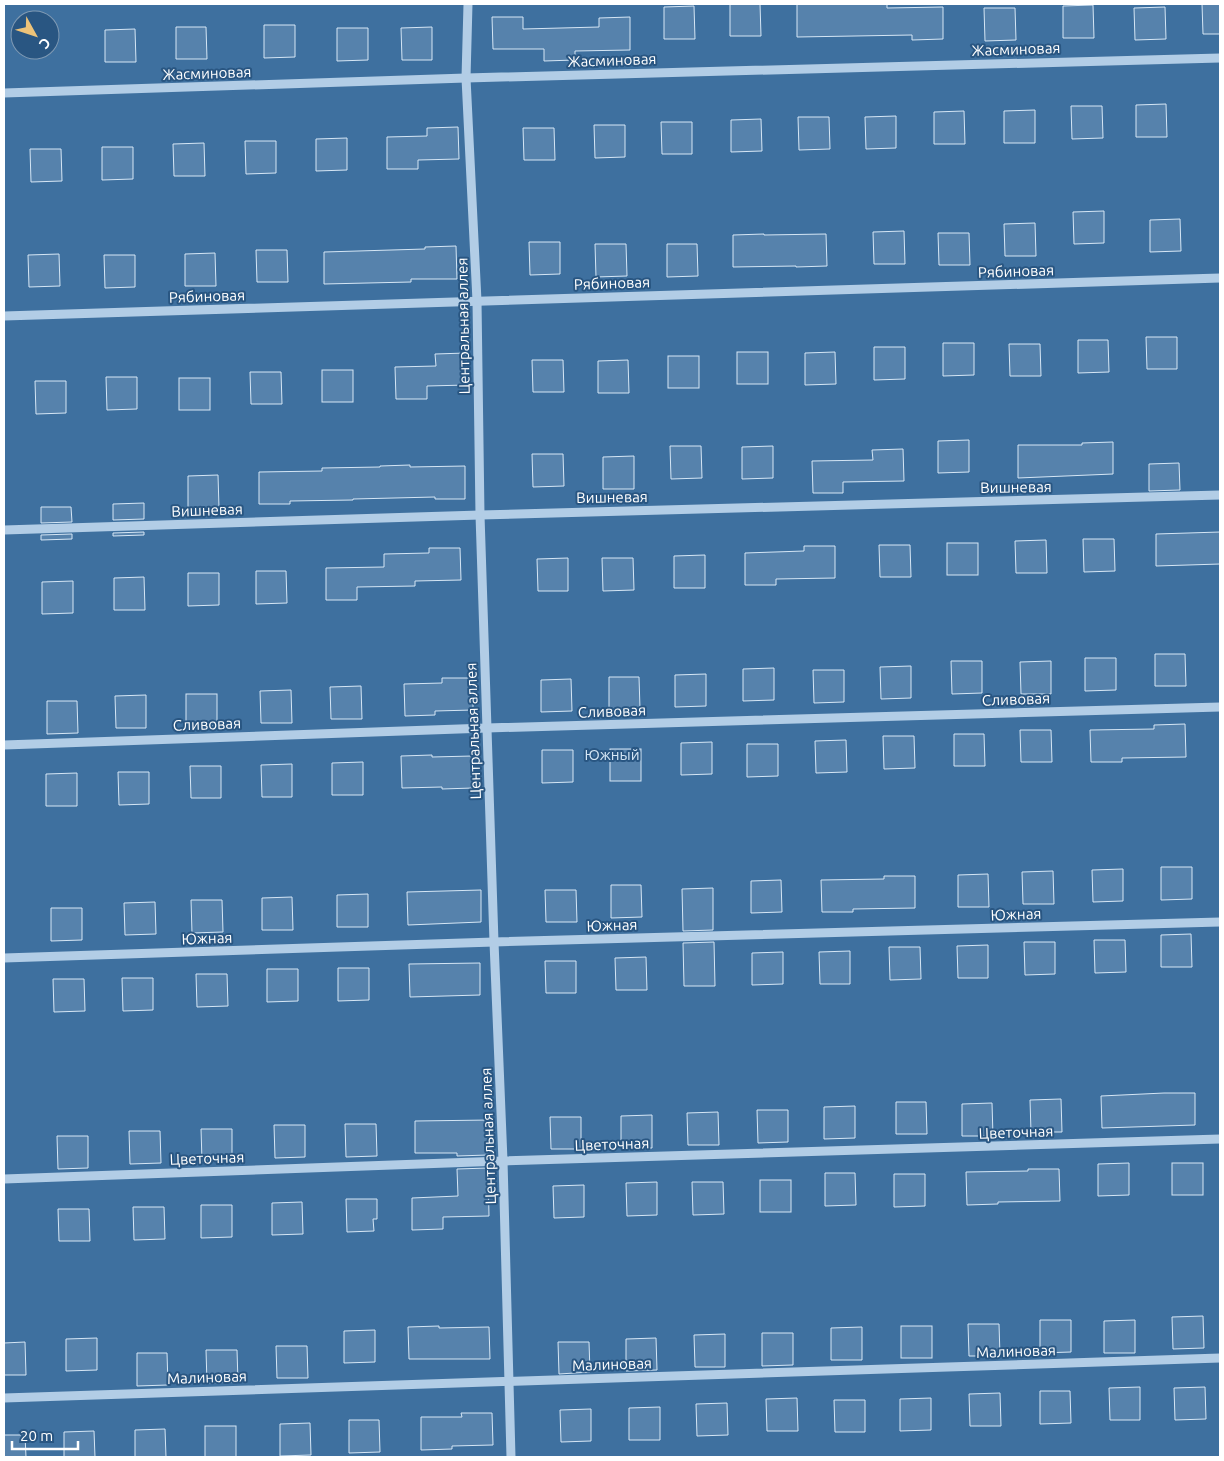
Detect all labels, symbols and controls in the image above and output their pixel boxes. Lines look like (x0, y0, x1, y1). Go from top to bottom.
north arrow (10, 10, 60, 60)
text: С (36, 35, 54, 52)
street label: Жасминовая (971, 39, 1061, 59)
street label: Жасминовая (567, 50, 657, 70)
street label: Жасминовая (162, 63, 252, 83)
street label: Центральная аллея (453, 257, 473, 395)
street label: Рябиновая (978, 261, 1054, 281)
street label: Рябиновая (574, 273, 650, 293)
street label: Рябиновая (169, 286, 245, 306)
street label: Вишневая (980, 478, 1052, 496)
street label: Вишневая (576, 488, 648, 506)
street label: Вишневая (171, 500, 243, 520)
street label: Центральная аллея (462, 662, 484, 800)
street label: Сливовая (982, 689, 1050, 709)
street label: Сливовая (578, 701, 646, 721)
street label: Сливовая (173, 714, 241, 734)
park label: Южный (584, 746, 640, 763)
street label: Южная (990, 905, 1042, 923)
street label: Южная (586, 916, 638, 934)
street label: Южная (181, 929, 233, 947)
street label: Центральная аллея (477, 1067, 499, 1205)
street label: Цветочная (978, 1122, 1054, 1142)
street label: Цветочная (574, 1134, 650, 1154)
street label: Цветочная (169, 1148, 245, 1168)
street label: Малиновая (976, 1341, 1056, 1361)
street label: Малиновая (572, 1354, 652, 1374)
street label: Малиновая (167, 1367, 247, 1387)
scale bar (12, 1418, 79, 1450)
text: 20 m (20, 1427, 53, 1444)

